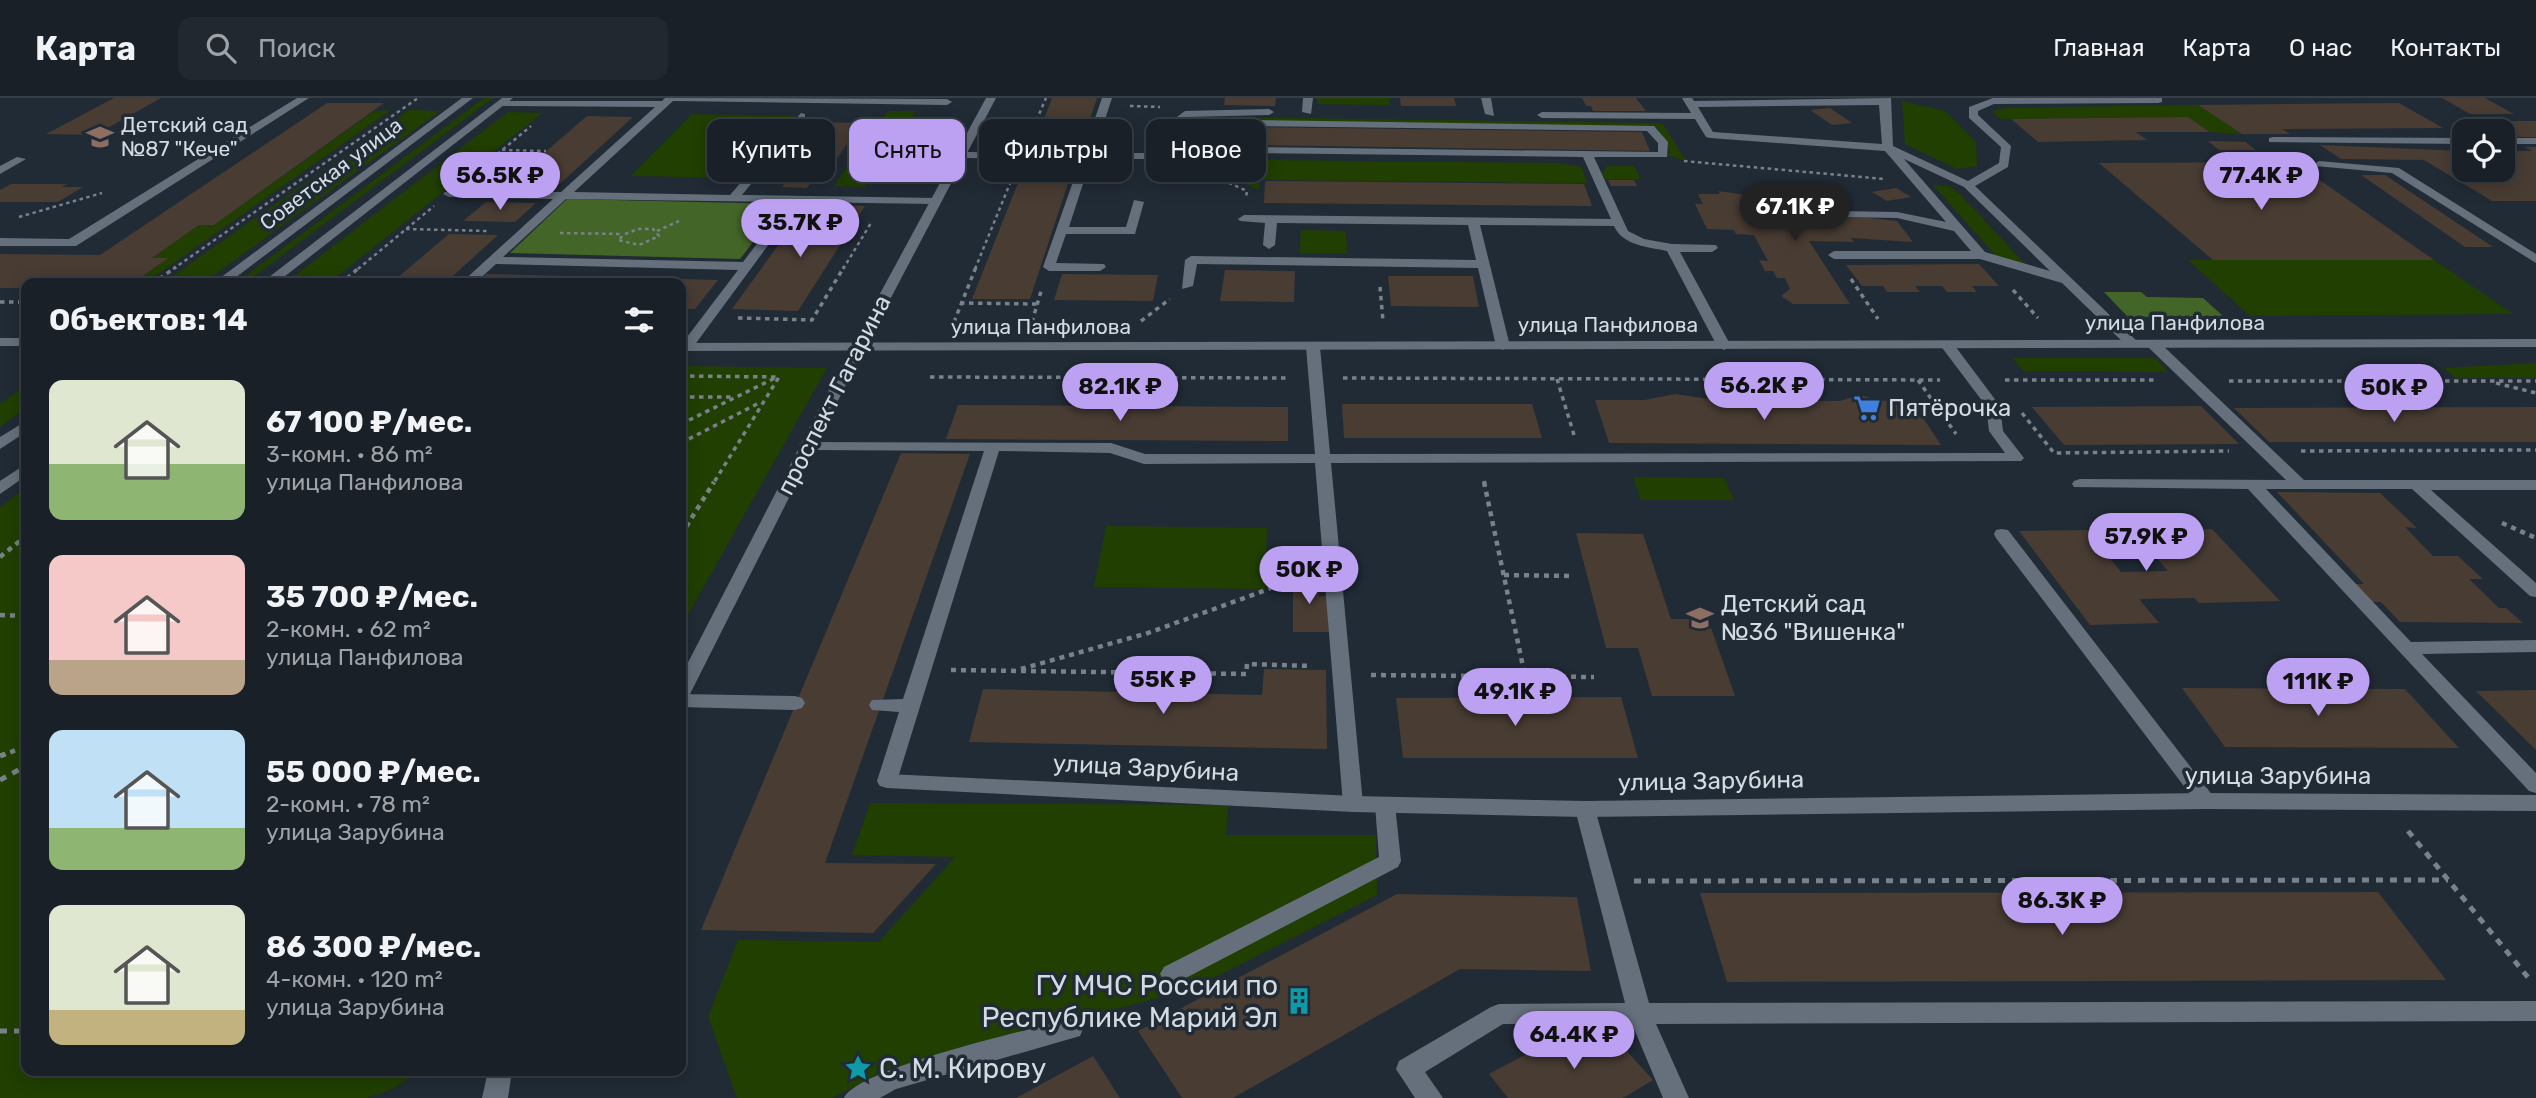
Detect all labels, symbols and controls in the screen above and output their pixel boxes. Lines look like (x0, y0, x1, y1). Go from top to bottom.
search box (178, 17, 668, 80)
text: Карта (35, 29, 136, 68)
icon: search (202, 29, 240, 67)
text: Поиск (258, 33, 336, 64)
text: Главная (2053, 34, 2145, 62)
text: Карта (2183, 34, 2251, 62)
text: О нас (2289, 34, 2352, 62)
text: Контакты (2390, 34, 2501, 62)
place label: Детский сад №87 "Кече" (121, 112, 248, 161)
street label: Советская улица (255, 112, 407, 235)
chip: Купить (707, 119, 835, 182)
chip: Снять (849, 119, 965, 182)
chip: Фильтры (979, 119, 1132, 182)
chip: Новое (1146, 119, 1266, 182)
map controls (2452, 119, 2515, 182)
button: locate (2452, 119, 2515, 182)
school or university icon: Детский сад №87 "Кече" (85, 122, 115, 152)
pin: 56.5K ₽ (435, 152, 565, 212)
pin: 77.4K ₽ (2196, 152, 2326, 212)
text: 56.5K ₽ (456, 161, 544, 189)
text: 77.4K ₽ (2219, 161, 2303, 189)
pin: 67.1K ₽ (1730, 184, 1860, 243)
text: 67.1K ₽ (1755, 192, 1835, 220)
pin: 35.7K ₽ (735, 200, 865, 259)
text: 35.7K ₽ (757, 208, 843, 236)
street label: проспект Гагарина (772, 290, 896, 500)
icon: filters (620, 301, 658, 339)
text: Объектов: 14 (49, 302, 248, 338)
street label: улица Панфилова (2085, 310, 2265, 335)
street label: улица Панфилова (1518, 312, 1698, 337)
street label: улица Панфилова (951, 314, 1131, 339)
pin: 56.2K ₽ (1699, 362, 1829, 422)
pin: 82.1K ₽ (1055, 364, 1185, 423)
pin: 50K ₽ (2345, 364, 2443, 424)
text: 56.2K ₽ (1720, 371, 1808, 399)
text: 82.1K ₽ (1078, 372, 1162, 400)
text: 50K ₽ (2360, 373, 2428, 401)
supermarket icon: Пятёрочка (1852, 393, 1882, 423)
place label: Пятёрочка (1888, 394, 2011, 422)
text: 67 100 ₽/мес. (266, 404, 472, 440)
icon: home (105, 408, 189, 492)
text: 3-комн. · 86 m² (266, 440, 433, 468)
text: улица Панфилова (266, 468, 464, 496)
pin: 57.9K ₽ (2081, 514, 2211, 573)
text: 57.9K ₽ (2104, 522, 2188, 550)
pin: 50K ₽ (1260, 546, 1358, 606)
text: 50K ₽ (1275, 555, 1343, 583)
text: 35 700 ₽/мес. (266, 579, 478, 615)
icon: home (105, 583, 189, 667)
place label: Детский сад №36 "Вишенка" (1721, 590, 1905, 646)
school or university icon: Детский сад №36 "Вишенка" (1685, 603, 1715, 633)
text: 2-комн. · 62 m² (266, 615, 431, 643)
text: улица Панфилова (266, 643, 464, 671)
pin: 55K ₽ (1114, 656, 1212, 716)
pin: 111K ₽ (2261, 658, 2375, 718)
text: 55K ₽ (1130, 665, 1196, 693)
text: 111K ₽ (2283, 667, 2353, 695)
pin: 49.1K ₽ (1450, 668, 1580, 728)
text: 49.1K ₽ (1474, 677, 1556, 705)
street label: улица Зарубина (1052, 749, 1240, 787)
text: 55 000 ₽/мес. (266, 754, 481, 790)
icon: home (105, 758, 189, 842)
street label: улица Зарубина (2185, 762, 2371, 790)
street label: улица Зарубина (1618, 765, 1804, 797)
text: 2-комн. · 78 m² (266, 790, 430, 818)
text: улица Зарубина (266, 818, 445, 846)
pin: 86.3K ₽ (1997, 878, 2127, 937)
text: 86.3K ₽ (2018, 886, 2106, 914)
text: 86 300 ₽/мес. (266, 929, 481, 965)
icon: home (105, 933, 189, 1017)
text: 4-комн. · 120 m² (266, 965, 443, 993)
place label: ГУ МЧС России по Республике Марий Эл (981, 969, 1278, 1034)
building icon: ГУ МЧС России по Республике Марий Эл (1284, 986, 1314, 1016)
text: улица Зарубина (266, 993, 445, 1021)
pin: 64.4K ₽ (1509, 1012, 1639, 1071)
text: 64.4K ₽ (1529, 1020, 1619, 1048)
place label: С. М. Кирову (879, 1052, 1046, 1085)
place icon: С. М. Кирову (843, 1053, 873, 1083)

